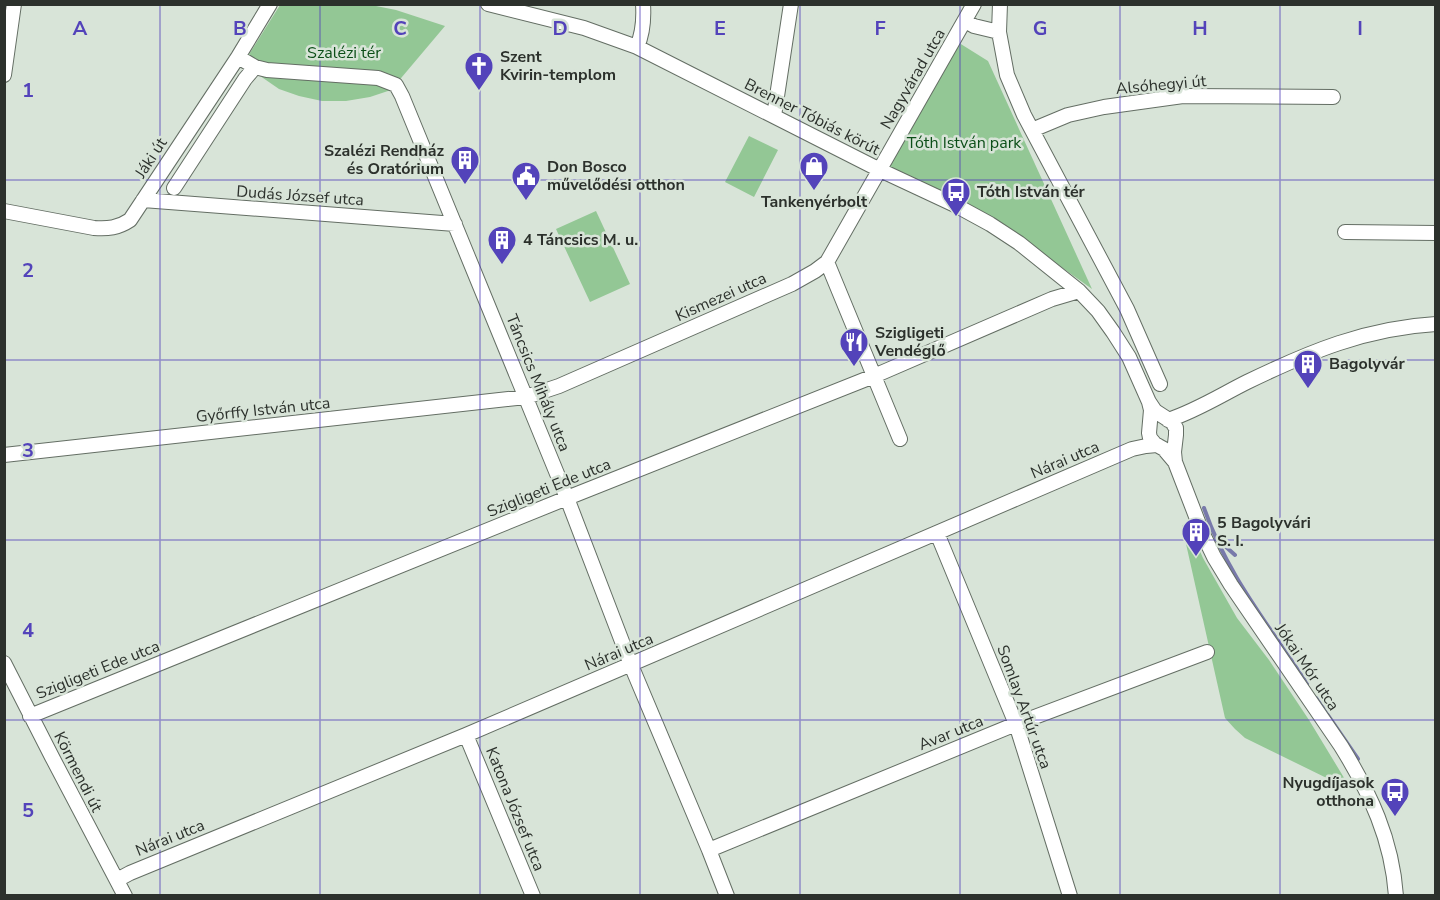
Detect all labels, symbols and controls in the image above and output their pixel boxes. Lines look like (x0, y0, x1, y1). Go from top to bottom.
text: A (73, 15, 88, 42)
text: B (233, 15, 247, 42)
text: C (393, 15, 407, 42)
text: D (552, 15, 568, 42)
text: E (714, 15, 726, 42)
text: F (874, 15, 886, 42)
text: G (1033, 15, 1047, 42)
text: H (1192, 15, 1208, 42)
text: I (1357, 15, 1363, 42)
street label: Nagyvárad utca (875, 25, 951, 133)
park label: Szalézi tér (307, 42, 381, 64)
place label: Szent Kvirin-templom (500, 46, 616, 86)
church icon: Szent Kvirin-templom (463, 50, 495, 92)
street label: Alsóhegyi út (1115, 70, 1207, 100)
street label: Brenner Tóbiás körút (741, 73, 884, 161)
text: 1 (22, 77, 34, 104)
park label: Tóth István park (907, 132, 1022, 154)
street label: Jáki út (129, 133, 172, 183)
place label: Szalézi Rendház és Oratórium (324, 140, 444, 180)
building icon: Szalézi Rendház és Oratórium (449, 144, 481, 186)
shop icon: Tankenyérbolt (798, 150, 830, 192)
place label: Don Bosco művelődési otthon (547, 156, 685, 196)
public building icon: Don Bosco művelődési otthon (510, 160, 542, 202)
bus stop icon: Tóth István tér (940, 176, 972, 218)
street label: Dudás József utca (236, 181, 364, 211)
place label: Tóth István tér (977, 181, 1086, 203)
place label: Tankenyérbolt (761, 191, 868, 213)
building icon: 4 Táncsics M. u. (486, 224, 518, 266)
place label: 4 Táncsics M. u. (523, 229, 638, 251)
text: 2 (22, 257, 34, 284)
street label: Kismezei utca (672, 267, 770, 327)
street label: Táncsics Mihály utca (500, 311, 576, 455)
place label: Szigligeti Vendéglő (874, 322, 946, 362)
restaurant icon: Szigligeti Vendéglő (838, 326, 870, 368)
building icon: Bagolyvár (1292, 348, 1324, 390)
place label: Bagolyvár (1329, 353, 1406, 375)
street label: Győrffy István utca (195, 392, 331, 428)
street label: Nárai utca (1027, 436, 1103, 484)
text: 3 (22, 437, 34, 464)
street label: Szigligeti Ede utca (484, 453, 614, 523)
place label: 5 Bagolyvári S. I. (1217, 512, 1311, 552)
building icon: 5 Bagolyvári S. I. (1180, 516, 1212, 558)
text: 4 (22, 617, 34, 644)
street label: Jókai Mór utca (1269, 618, 1344, 715)
street label: Nárai utca (581, 628, 657, 676)
street label: Szigligeti Ede utca (33, 635, 163, 705)
street label: Somlay Artúr utca (991, 642, 1057, 772)
street label: Avar utca (915, 710, 987, 756)
street label: Körmendi út (48, 728, 108, 816)
street label: Katona József utca (480, 744, 550, 874)
place label: Nyugdíjasok otthona (1283, 772, 1374, 812)
bus stop icon: Nyugdíjasok otthona (1379, 776, 1411, 818)
text: 5 (22, 797, 34, 824)
street label: Nárai utca (132, 814, 208, 862)

